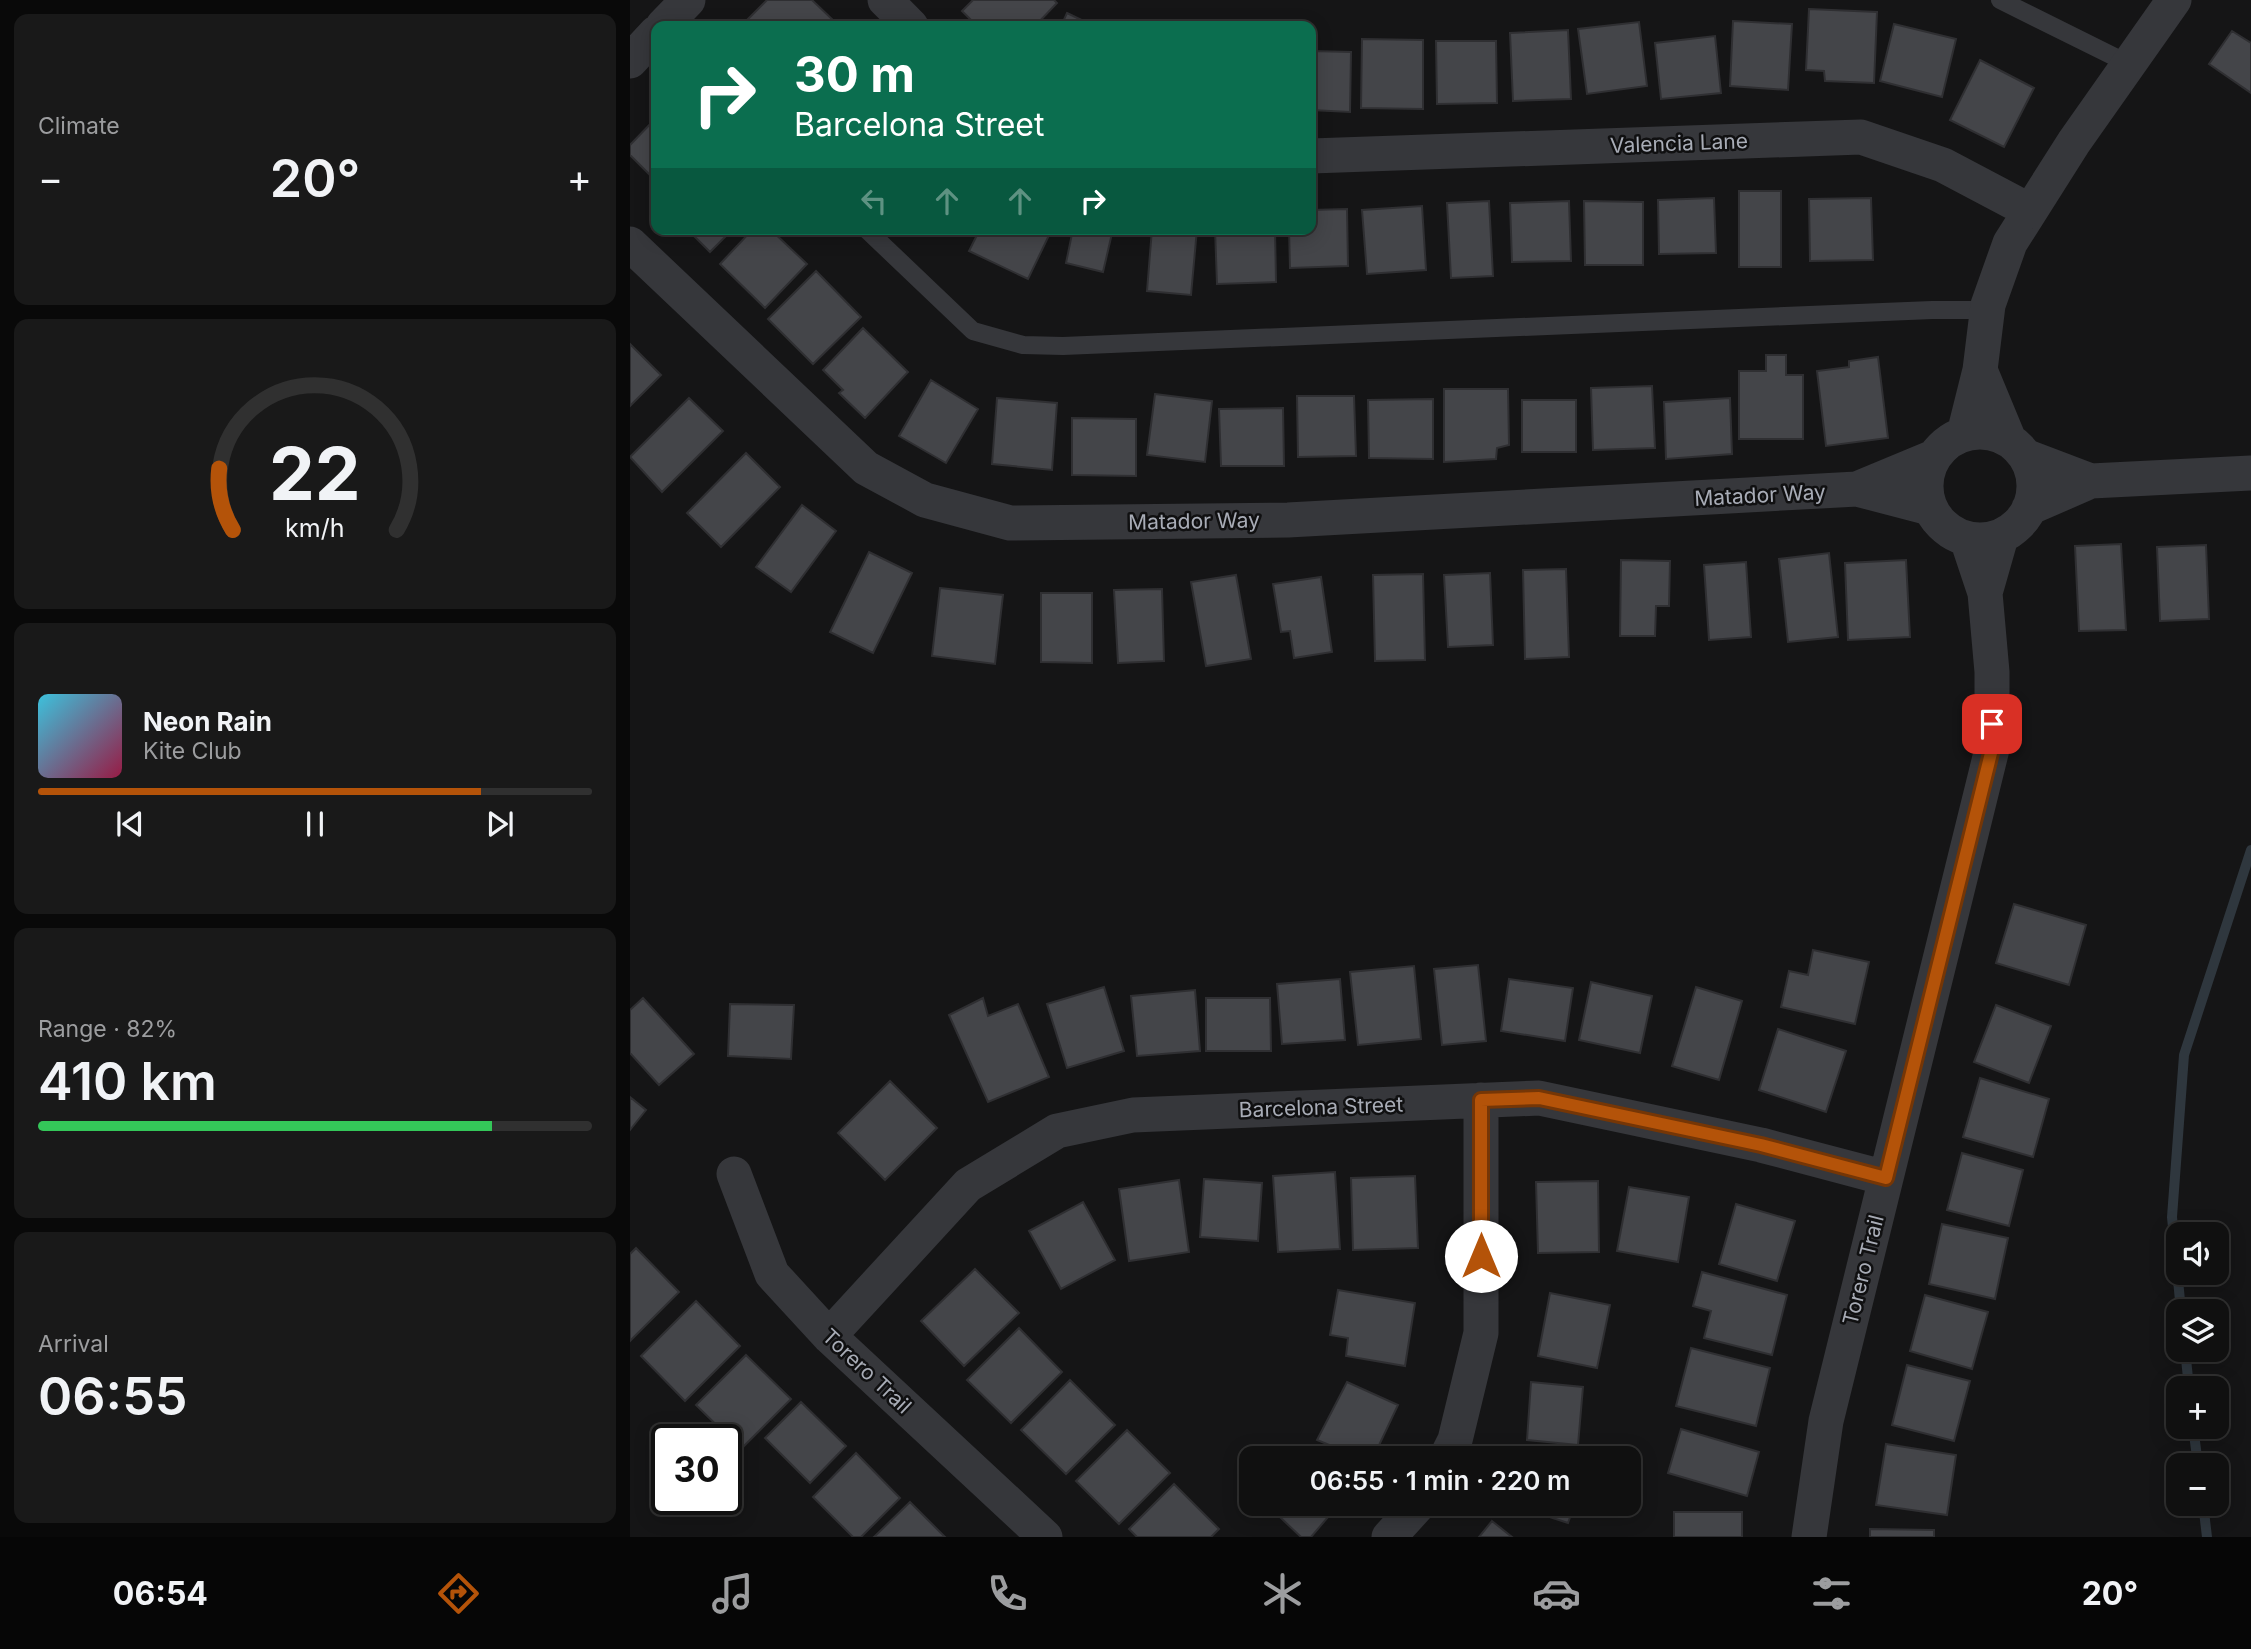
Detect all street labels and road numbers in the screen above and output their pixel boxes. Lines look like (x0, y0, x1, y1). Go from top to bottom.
street label: Valencia Lane (1610, 128, 1748, 158)
street label: Matador Way (1694, 479, 1827, 511)
street label: Matador Way (1128, 507, 1260, 535)
street label: Barcelona Street (1238, 1092, 1404, 1122)
street label: Torero Trail (1837, 1212, 1889, 1328)
street label: Torero Trail (817, 1323, 917, 1419)

